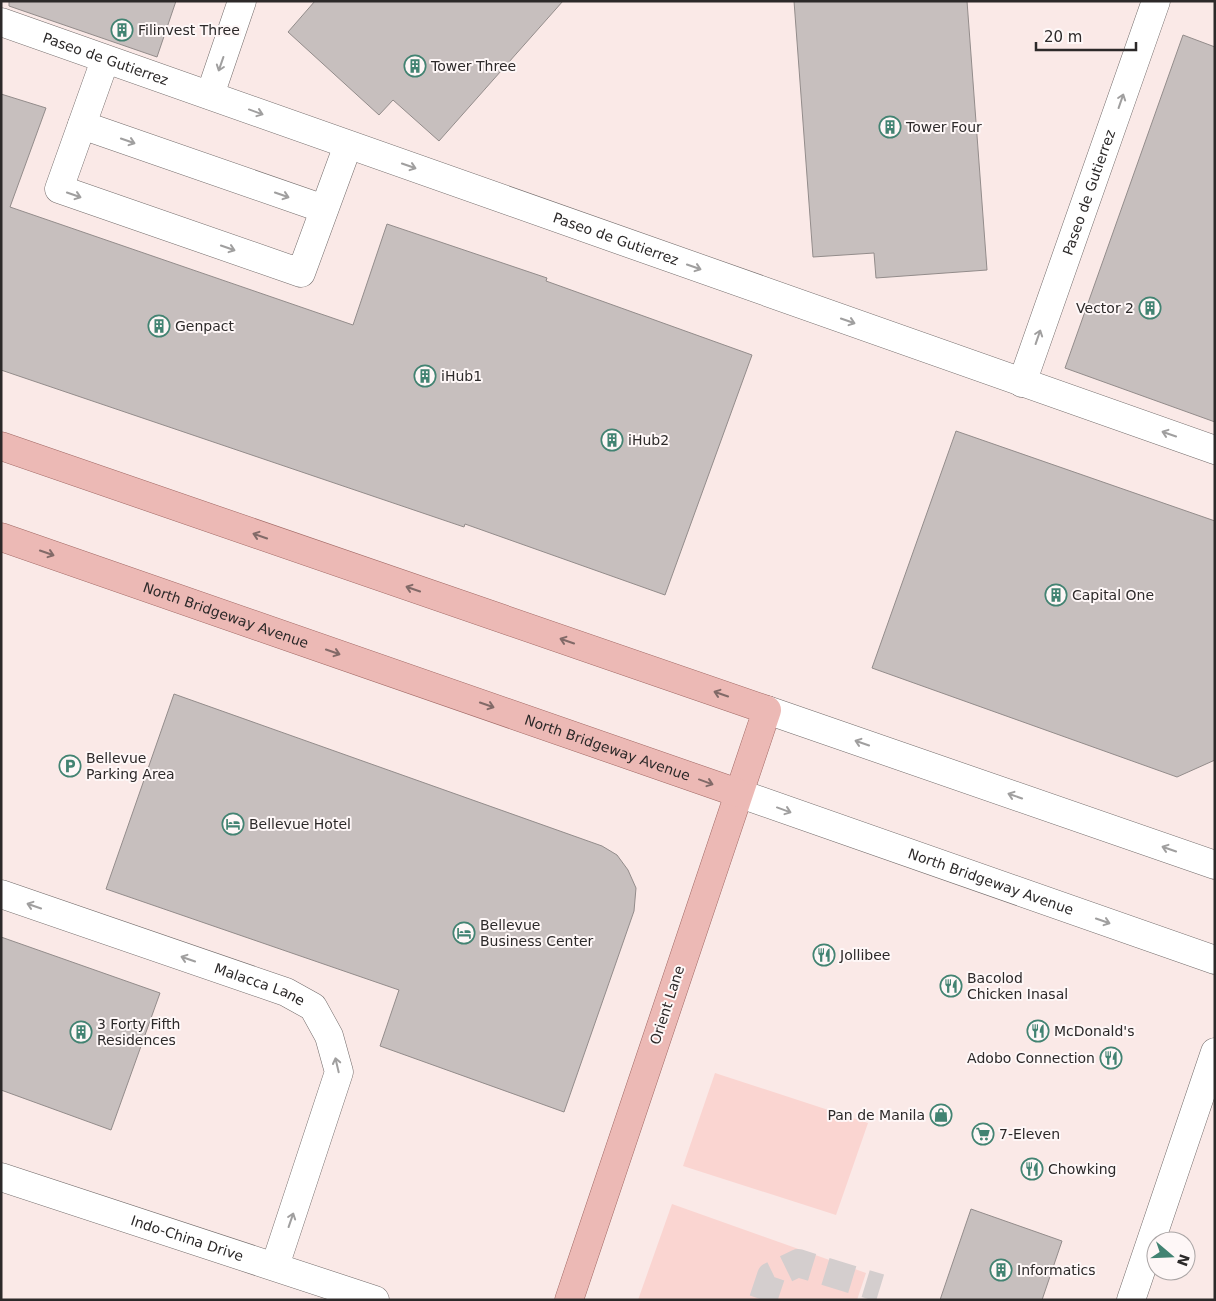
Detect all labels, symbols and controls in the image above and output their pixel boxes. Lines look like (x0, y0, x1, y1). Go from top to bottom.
building icon: Filinvest Three (110, 18, 134, 42)
scale bar (1036, 20, 1136, 52)
place label: Filinvest Three (138, 22, 240, 38)
text: 20 m (1044, 28, 1082, 46)
street label: Paseo de Gutierrez (41, 29, 171, 88)
building icon: Tower Three (403, 54, 427, 78)
one-way arrow (216, 56, 225, 71)
place label: Tower Three (430, 58, 516, 74)
one-way arrow (1117, 94, 1126, 109)
one-way arrow (248, 108, 263, 117)
building icon: Tower Four (878, 115, 902, 139)
place label: Tower Four (905, 119, 982, 135)
street label: Paseo de Gutierrez (1059, 127, 1118, 257)
one-way arrow (120, 137, 136, 146)
one-way arrow (401, 162, 416, 171)
one-way arrow (66, 190, 82, 200)
one-way arrow (273, 191, 289, 200)
street label: Paseo de Gutierrez (551, 209, 681, 268)
one-way arrow (219, 244, 235, 253)
one-way arrow (686, 263, 702, 272)
building icon: Vector 2 (1138, 296, 1162, 320)
place label: Vector 2 (1076, 300, 1134, 316)
building icon: Genpact (147, 314, 171, 338)
one-way arrow (839, 317, 855, 326)
place label: Genpact (175, 318, 234, 334)
one-way arrow (1034, 330, 1043, 345)
building icon: iHub1 (413, 364, 437, 388)
place label: iHub1 (441, 368, 482, 384)
building icon: iHub2 (600, 428, 624, 452)
one-way arrow (1161, 429, 1177, 438)
place label: iHub2 (628, 432, 669, 448)
one-way arrow (252, 531, 268, 540)
one-way arrow (39, 549, 55, 558)
street label: North Bridgeway Avenue (141, 579, 311, 651)
building icon: Capital One (1044, 583, 1068, 607)
one-way arrow (406, 584, 422, 593)
place label: Capital One (1072, 587, 1154, 603)
one-way arrow (559, 636, 575, 646)
one-way arrow (325, 648, 340, 657)
one-way arrow (713, 689, 729, 698)
one-way arrow (478, 701, 494, 711)
street label: North Bridgeway Avenue (523, 712, 692, 784)
one-way arrow (854, 738, 870, 747)
place label: Bellevue Parking Area (86, 750, 175, 782)
parking icon: Bellevue Parking Area (58, 754, 82, 778)
one-way arrow (698, 778, 713, 787)
one-way arrow (1008, 791, 1023, 800)
one-way arrow (776, 806, 791, 815)
hotel icon: Bellevue Hotel (221, 812, 245, 836)
place label: Bellevue Hotel (249, 816, 351, 832)
one-way arrow (1161, 844, 1177, 853)
street label: North Bridgeway Avenue (906, 845, 1076, 918)
one-way arrow (27, 901, 43, 910)
place label: Bellevue Business Center (480, 917, 594, 949)
one-way arrow (1094, 917, 1110, 926)
hotel icon: Bellevue Business Center (452, 921, 476, 945)
restaurant icon: Jollibee (812, 943, 836, 967)
place label: Jollibee (839, 947, 890, 963)
one-way arrow (181, 954, 196, 963)
street label: Malacca Lane (212, 960, 308, 1009)
street label: Orient Lane (647, 964, 687, 1046)
place label: Bacolod Chicken Inasal (967, 970, 1068, 1002)
restaurant icon: Bacolod Chicken Inasal (939, 974, 963, 998)
place label: 3 Forty Fifth Residences (97, 1016, 180, 1048)
restaurant icon: McDonald's (1026, 1019, 1050, 1043)
building icon: 3 Forty Fifth Residences (69, 1020, 93, 1044)
place label: McDonald's (1054, 1023, 1135, 1039)
restaurant icon: Adobo Connection (1099, 1046, 1123, 1070)
place label: Adobo Connection (967, 1050, 1095, 1066)
one-way arrow (332, 1057, 341, 1073)
shop icon: Pan de Manila (929, 1103, 953, 1127)
place label: Pan de Manila (827, 1107, 925, 1123)
supermarket icon: 7-Eleven (971, 1122, 995, 1146)
place label: 7-Eleven (999, 1126, 1060, 1142)
restaurant icon: Chowking (1020, 1157, 1044, 1181)
place label: Chowking (1048, 1161, 1116, 1177)
street label: Indo-China Drive (129, 1212, 246, 1264)
one-way arrow (287, 1212, 296, 1228)
north arrow (1146, 1231, 1196, 1281)
text: N (1174, 1252, 1193, 1268)
building icon: Informatics (989, 1258, 1013, 1282)
place label: Informatics (1017, 1262, 1096, 1278)

